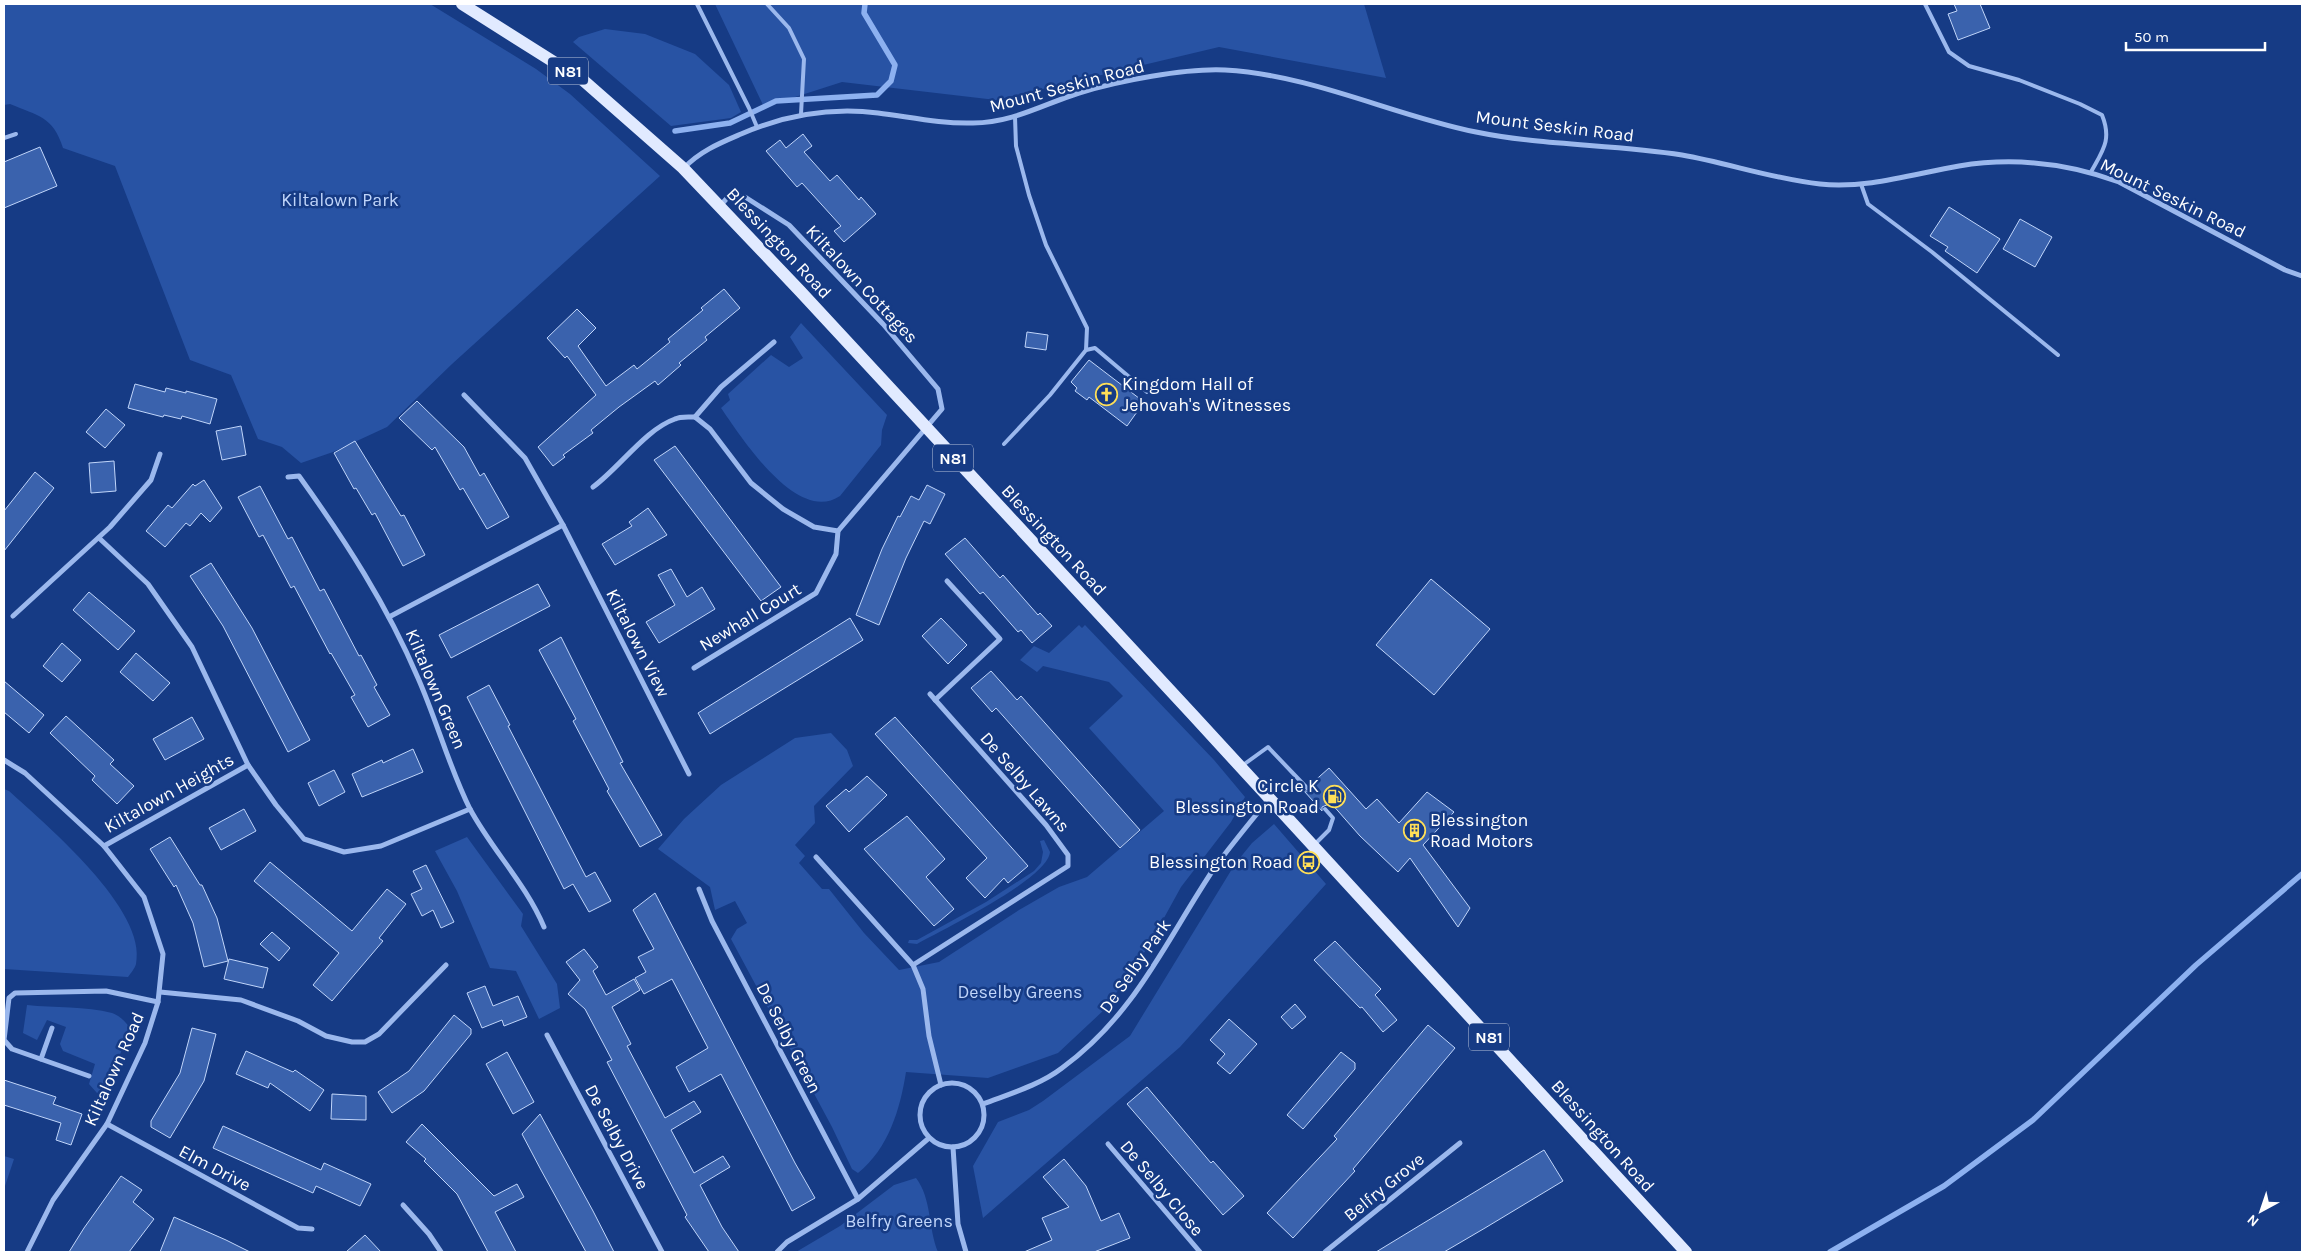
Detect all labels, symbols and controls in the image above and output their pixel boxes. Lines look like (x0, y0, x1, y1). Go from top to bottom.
scale bar (2126, 20, 2265, 52)
text: 50 m (2134, 28, 2169, 46)
street label: Mount Seskin Road (987, 55, 1147, 117)
road number: N81 (548, 58, 588, 84)
street label: Mount Seskin Road (1474, 105, 1636, 147)
street label: Mount Seskin Road (2096, 153, 2250, 243)
street label: Blessington Road (722, 183, 836, 303)
park label: Kiltalown Park (281, 189, 399, 211)
street label: Kiltalown Cottages (801, 220, 923, 348)
place label: Kingdom Hall of Jehovah's Witnesses (1122, 373, 1291, 416)
church icon: Kingdom Hall of Jehovah's Witnesses (1094, 382, 1118, 406)
road number: N81 (933, 444, 973, 472)
street label: Blessington Road (997, 480, 1111, 600)
street label: Newhall Court (695, 578, 805, 656)
street label: Kiltalown View (601, 585, 675, 701)
street label: Kiltalown Green (401, 626, 471, 752)
street label: De Selby Lawns (976, 727, 1074, 837)
street label: Kiltalown Heights (100, 748, 238, 838)
place label: Circle K Blessington Road (1175, 775, 1319, 818)
fuel station icon: Circle K Blessington Road (1323, 784, 1347, 808)
place label: Blessington Road Motors (1430, 809, 1533, 852)
building icon: Blessington Road Motors (1402, 818, 1426, 842)
bus stop icon: Blessington Road (1297, 850, 1321, 874)
place label: Blessington Road (1149, 851, 1293, 873)
street label: De Selby Park (1094, 914, 1176, 1018)
street label: De Selby Green (752, 979, 826, 1097)
park label: Deselby Greens (957, 981, 1083, 1003)
street label: Kiltalown Road (79, 1009, 149, 1129)
road number: N81 (1469, 1024, 1509, 1050)
street label: Blessington Road (1547, 1075, 1659, 1197)
street label: De Selby Drive (580, 1081, 654, 1193)
street label: De Selby Close (1115, 1136, 1209, 1240)
street label: Elm Drive (175, 1140, 255, 1196)
street label: Belfry Grove (1339, 1148, 1429, 1226)
north arrow (2236, 1186, 2286, 1236)
park label: Belfry Greens (845, 1210, 953, 1232)
text: N (2244, 1211, 2262, 1230)

